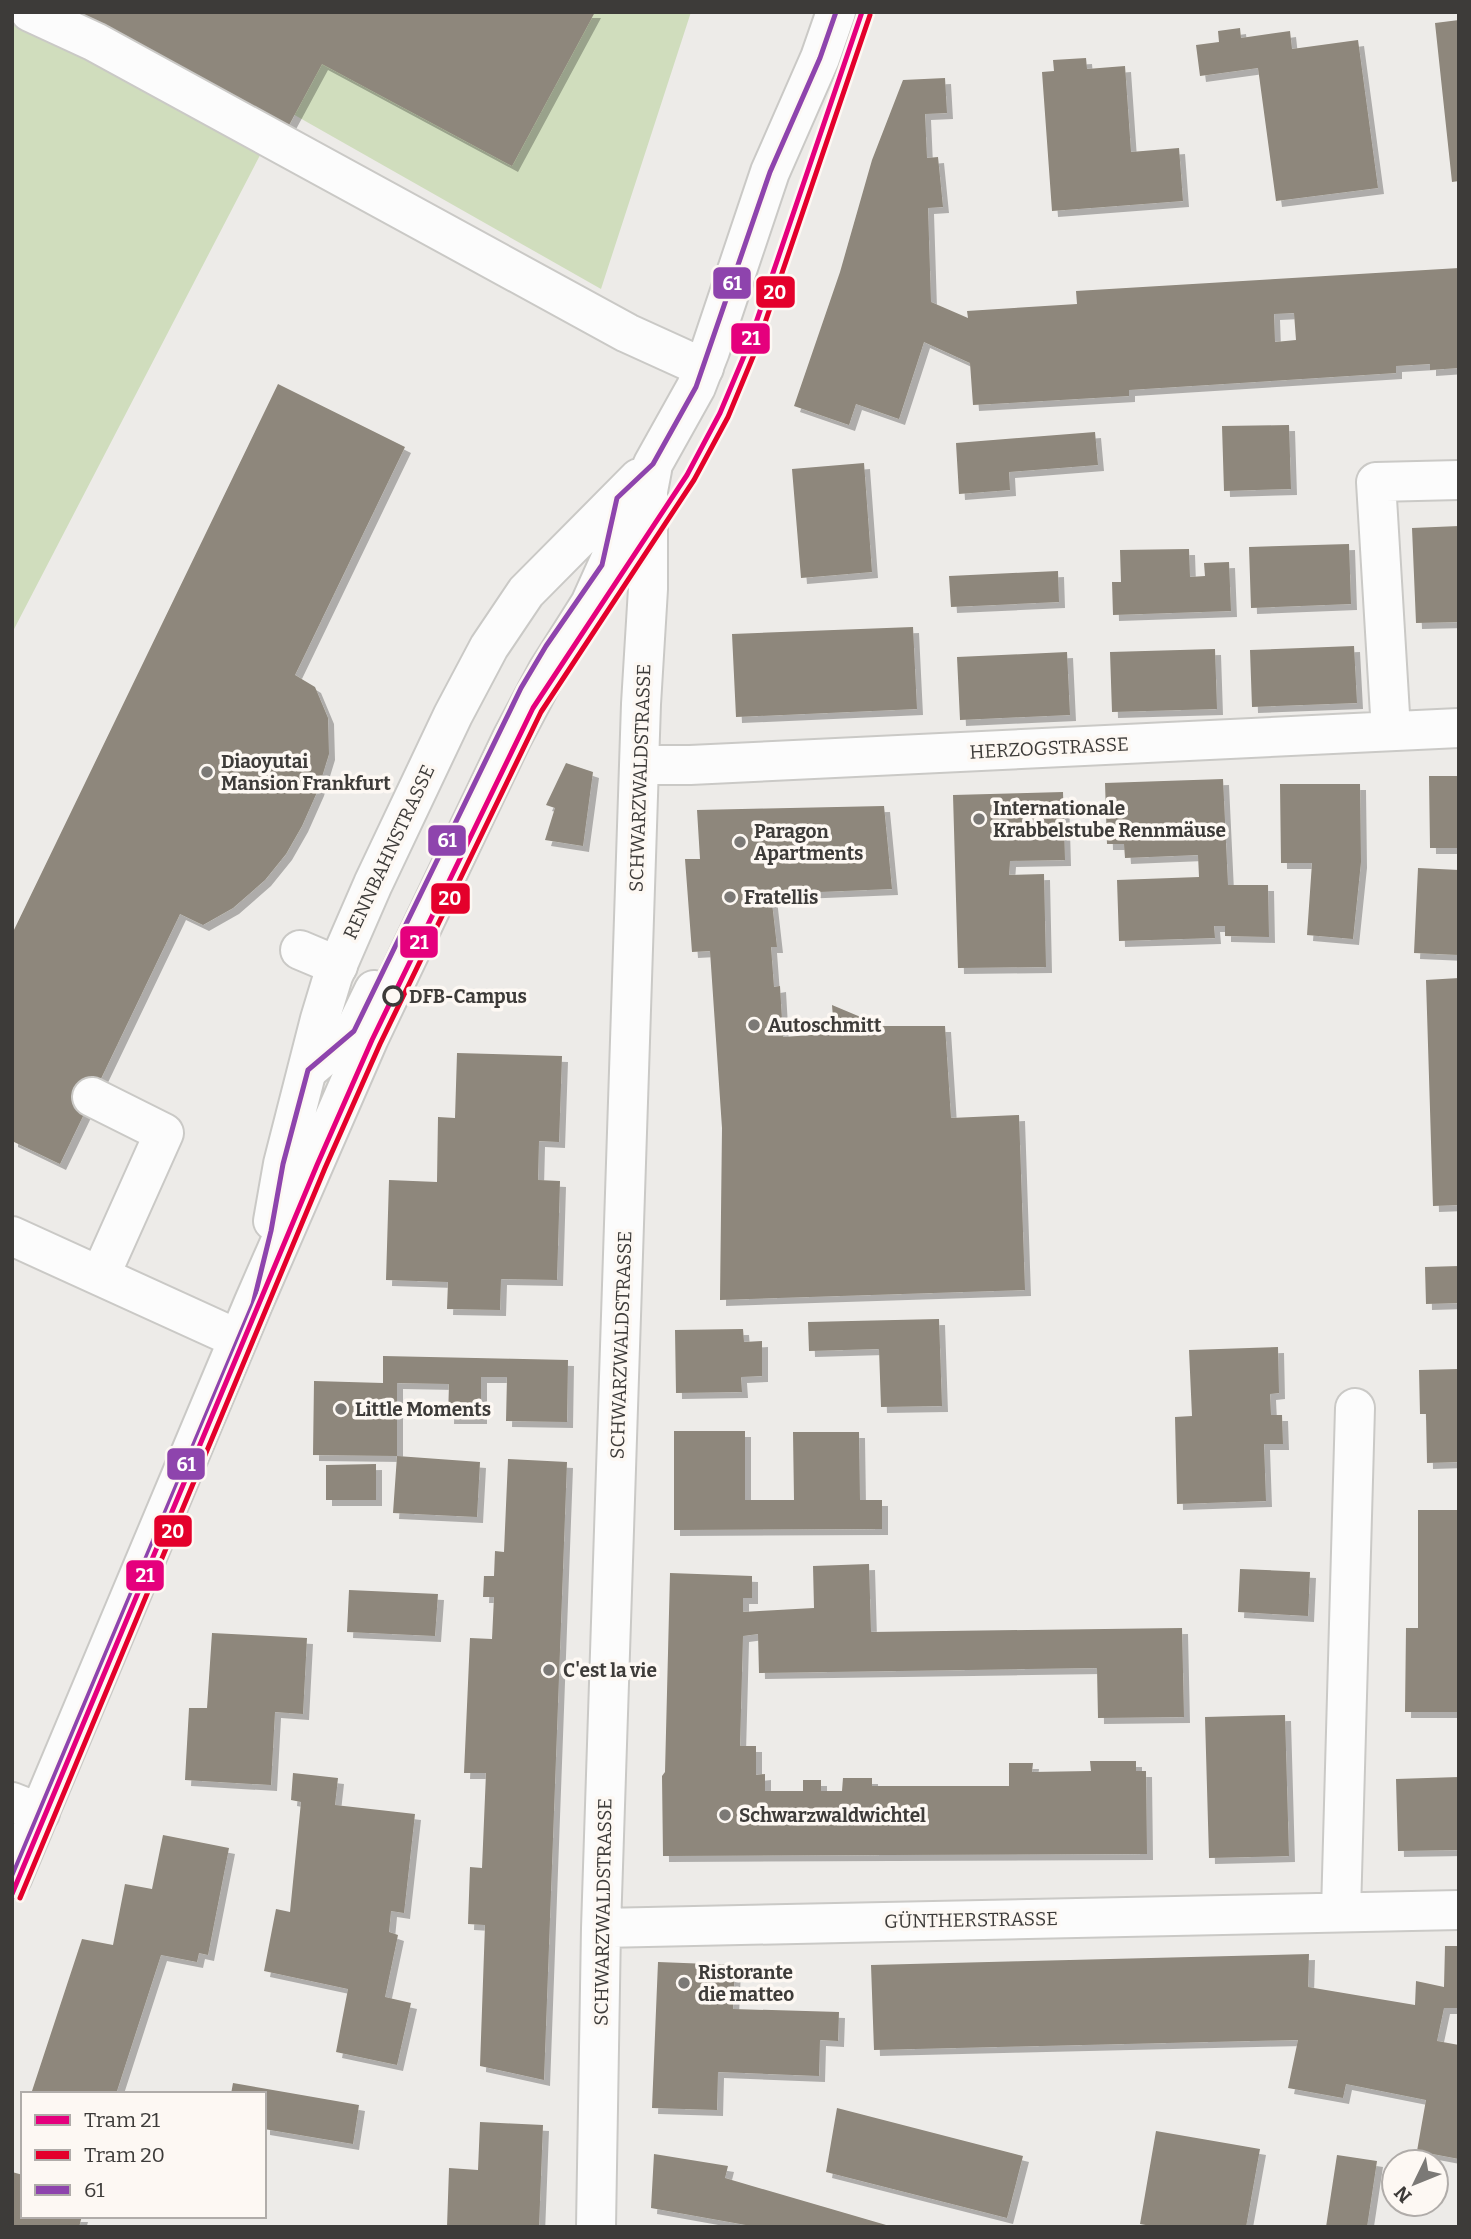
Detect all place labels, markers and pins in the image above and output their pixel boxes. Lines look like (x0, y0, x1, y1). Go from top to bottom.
place label: Diaoyutai Mansion Frankfurt (221, 750, 391, 795)
marker: Diaoyutai Mansion Frankfurt (199, 764, 215, 780)
place label: Internationale Krabbelstube Rennmäuse (993, 797, 1226, 842)
marker: Internationale Krabbelstube Rennmäuse (971, 811, 987, 827)
place label: Paragon Apartments (754, 820, 863, 865)
marker: Paragon Apartments (732, 834, 748, 850)
place label: Fratellis (744, 886, 818, 909)
marker: Fratellis (722, 889, 738, 905)
place label: DFB-Campus (409, 985, 527, 1008)
marker: DFB-Campus (383, 986, 403, 1006)
place label: Autoschmitt (768, 1014, 882, 1037)
marker: Autoschmitt (746, 1017, 762, 1033)
place label: Little Moments (355, 1398, 491, 1421)
marker: Little Moments (333, 1401, 349, 1417)
place label: C'est la vie (563, 1659, 657, 1682)
marker: C'est la vie (541, 1662, 557, 1678)
place label: Schwarzwaldwichtel (739, 1804, 926, 1827)
marker: Schwarzwaldwichtel (717, 1807, 733, 1823)
place label: Ristorante die matteo (698, 1961, 794, 2006)
marker: Ristorante die matteo (676, 1975, 692, 1991)

